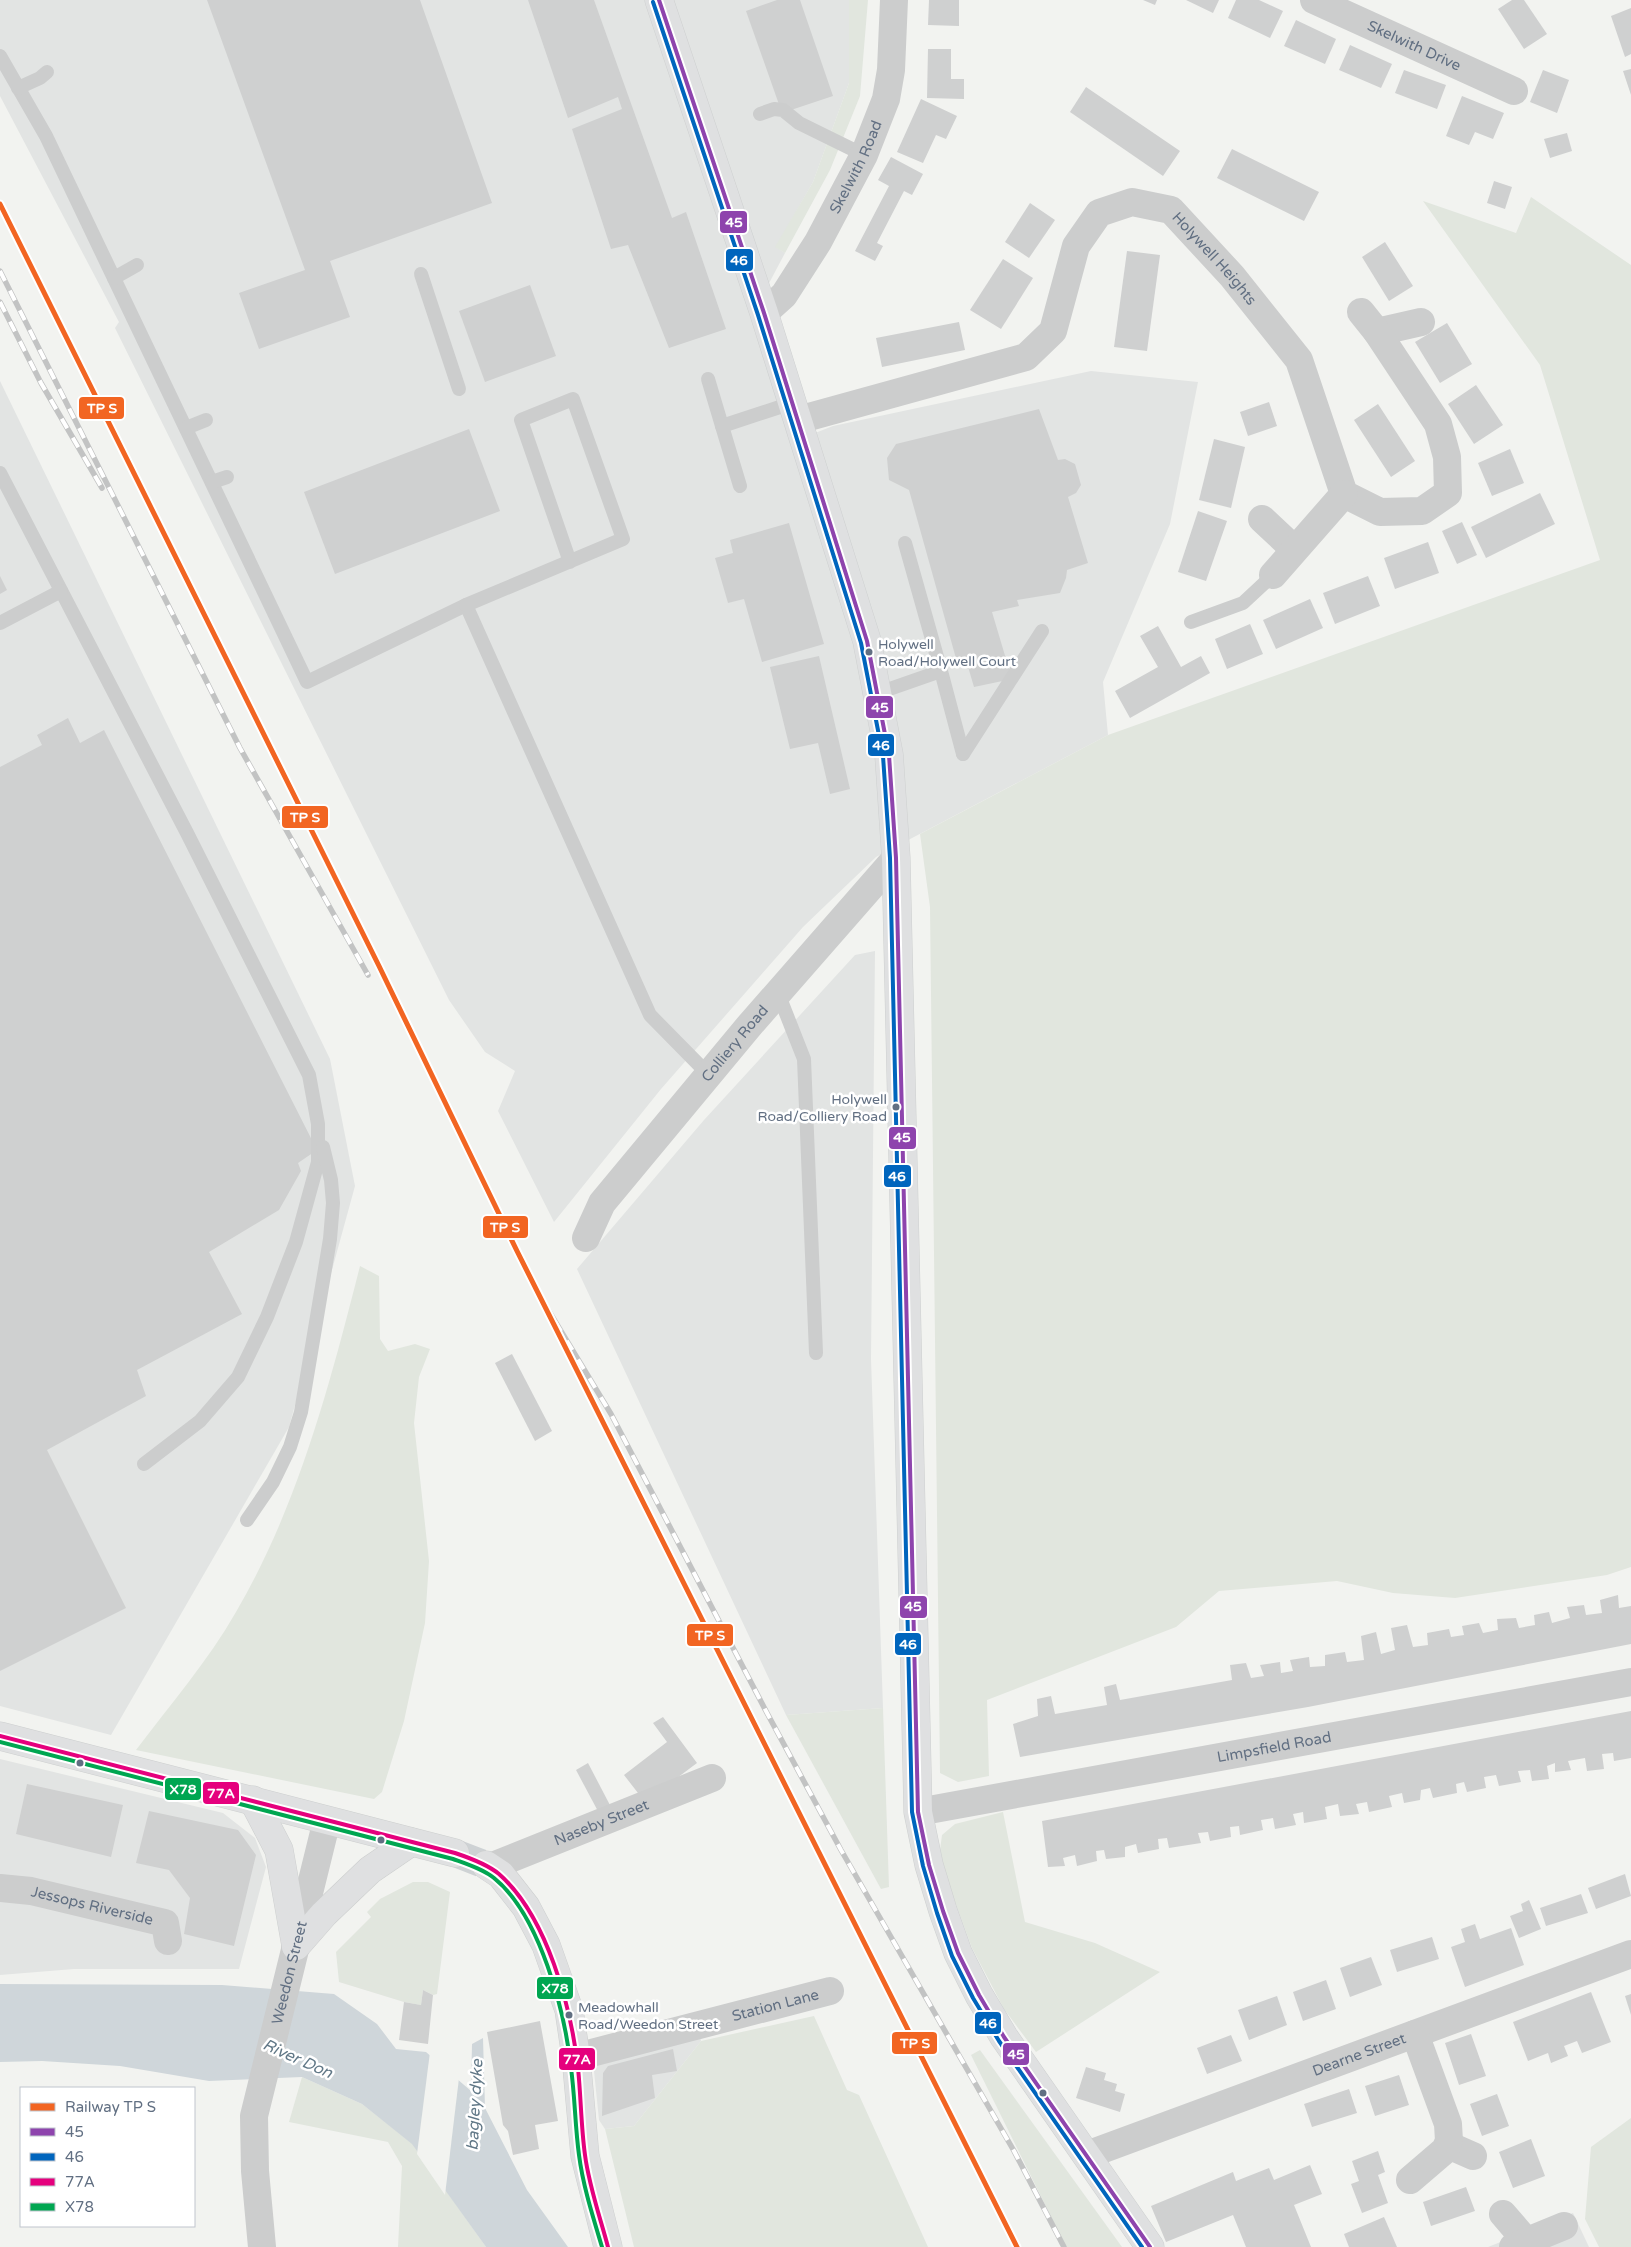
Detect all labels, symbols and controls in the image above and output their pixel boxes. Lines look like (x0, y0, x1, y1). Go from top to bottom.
street label: Skelwith Drive (1365, 16, 1464, 75)
street label: Skelwith Road (826, 118, 886, 217)
street label: Holywell Heights (1168, 208, 1261, 309)
line badge: 45 (719, 210, 748, 234)
text: 45 (725, 214, 743, 231)
line badge: 46 (725, 248, 754, 272)
text: 46 (730, 252, 748, 269)
line badge: TP S (78, 396, 125, 420)
text: TP S (86, 400, 117, 417)
place label: Holywell Road/Holywell Court (878, 636, 1017, 670)
marker: Holywell Road/Holywell Court (864, 647, 874, 657)
line badge: 45 (865, 695, 894, 719)
text: 45 (871, 699, 889, 716)
line badge: 46 (867, 733, 895, 757)
text: 46 (872, 737, 890, 754)
line badge: TP S (281, 805, 329, 829)
text: TP S (289, 809, 320, 826)
street label: Colliery Road (697, 1001, 772, 1085)
place label: Holywell Road/Colliery Road (758, 1091, 887, 1125)
marker: Holywell Road/Colliery Road (891, 1102, 901, 1112)
line badge: 45 (888, 1126, 917, 1150)
text: 45 (893, 1129, 911, 1146)
line badge: 46 (883, 1164, 912, 1188)
text: 46 (888, 1168, 906, 1185)
line badge: TP S (482, 1215, 529, 1239)
text: TP S (489, 1219, 520, 1236)
line badge: 45 (899, 1595, 928, 1619)
text: 45 (904, 1598, 922, 1615)
line badge: TP S (686, 1623, 734, 1647)
text: TP S (694, 1627, 725, 1644)
line badge: 46 (894, 1632, 922, 1656)
text: 46 (899, 1636, 917, 1653)
street label: Limpsfield Road (1216, 1728, 1333, 1766)
unlabelled marker (75, 1758, 85, 1768)
line badge: X78 (164, 1777, 202, 1801)
text: X78 (170, 1781, 197, 1798)
line badge: 77A (202, 1781, 240, 1805)
text: 77A (207, 1785, 236, 1802)
street label: Naseby Street (551, 1795, 652, 1849)
unlabelled marker (376, 1835, 386, 1845)
street label: Jessops Riverside (29, 1882, 155, 1929)
street label: Weedon Street (268, 1919, 311, 2026)
line badge: X78 (536, 1976, 574, 2000)
text: X78 (542, 1980, 569, 1997)
street label: Station Lane (730, 1985, 821, 2025)
place label: Meadowhall Road/Weedon Street (578, 1999, 719, 2033)
marker: Meadowhall Road/Weedon Street (564, 2010, 574, 2020)
line badge: 46 (974, 2011, 1002, 2035)
text: 46 (979, 2015, 997, 2032)
street label: Dearne Street (1310, 2029, 1408, 2080)
line badge: TP S (891, 2031, 938, 2055)
water label: River Don (260, 2035, 337, 2084)
text: TP S (899, 2035, 930, 2052)
line badge: 45 (1002, 2042, 1030, 2066)
text: 45 (1007, 2046, 1025, 2063)
line badge: 77A (558, 2047, 596, 2071)
text: 77A (563, 2051, 592, 2068)
water label: bagley dyke (463, 2058, 487, 2151)
legend (20, 2087, 195, 2227)
unlabelled marker (1038, 2088, 1048, 2098)
text: Railway TP S (65, 2098, 156, 2116)
text: 45 (65, 2123, 84, 2141)
text: 46 (65, 2148, 84, 2166)
text: 77A (65, 2173, 95, 2191)
text: X78 (65, 2198, 94, 2216)

